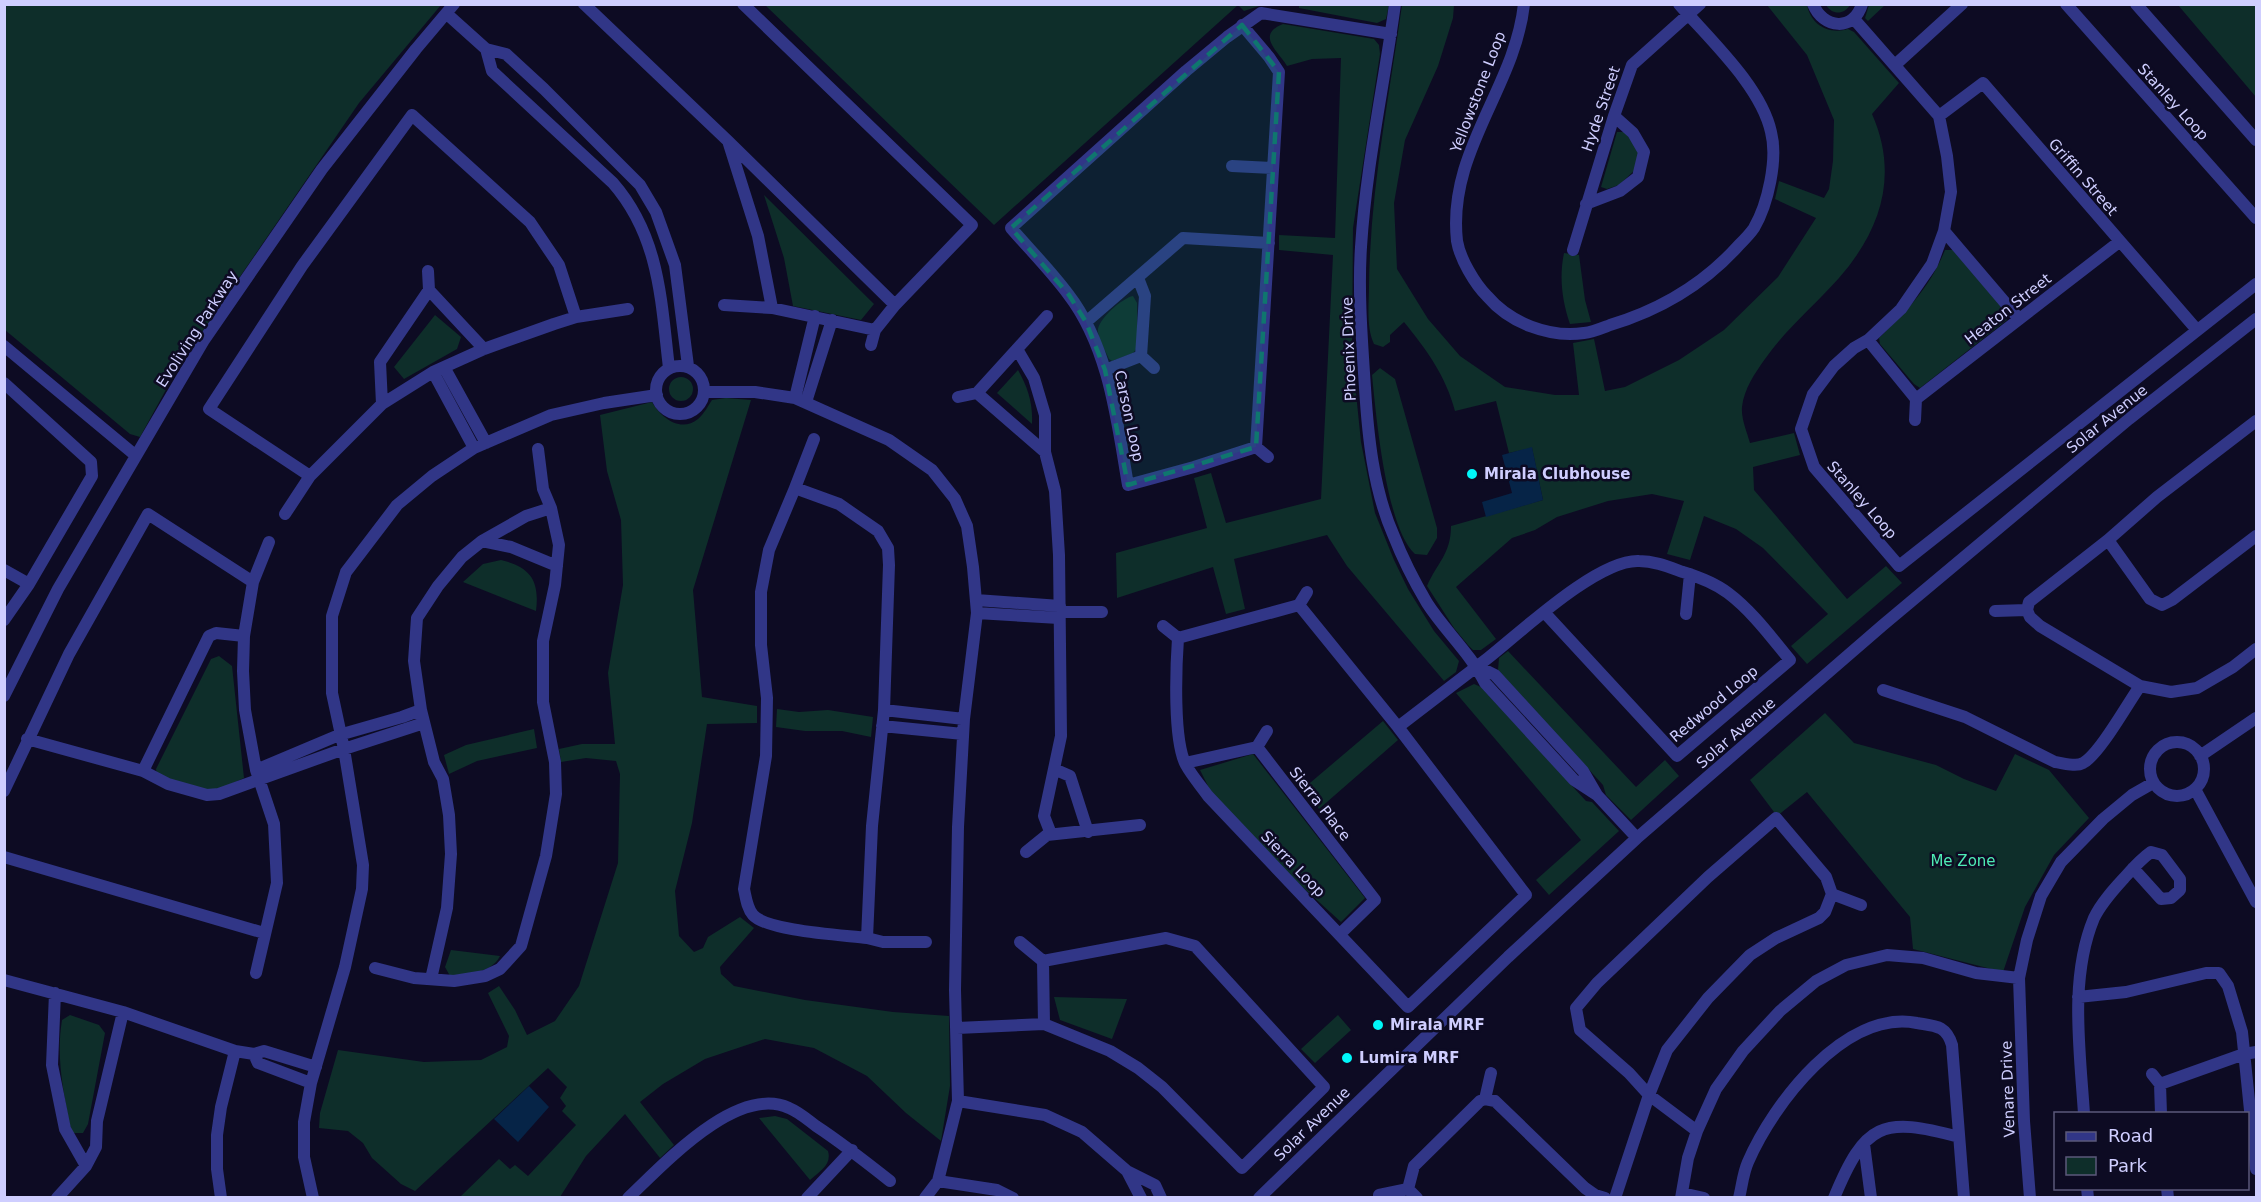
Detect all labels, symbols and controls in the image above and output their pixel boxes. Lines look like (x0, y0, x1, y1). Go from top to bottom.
street label: Yellowstone Loop (1446, 29, 1509, 156)
street label: Stanley Loop (2134, 60, 2212, 144)
street label: Hyde Street (1578, 64, 1624, 154)
street label: Griffin Street (2045, 135, 2121, 219)
street label: Evoliving Parkway (153, 267, 242, 391)
street label: Heaton Street (1961, 270, 2055, 348)
street label: Phoenix Drive (1338, 297, 1360, 401)
street label: Carson Loop (1111, 369, 1147, 463)
street label: Solar Avenue (2063, 381, 2151, 457)
street label: Stanley Loop (1823, 457, 1901, 543)
place label: Mirala Clubhouse (1484, 465, 1630, 483)
marker: Mirala Clubhouse (1465, 467, 1479, 481)
street label: Redwood Loop (1666, 662, 1762, 746)
street label: Solar Avenue (1693, 694, 1779, 772)
street label: Sierra Place (1286, 763, 1354, 845)
street label: Sierra Loop (1257, 827, 1329, 901)
park label: Me Zone (1930, 852, 1996, 870)
place label: Mirala MRF (1390, 1016, 1485, 1034)
marker: Mirala MRF (1371, 1018, 1385, 1032)
street label: Venare Drive (1997, 1040, 2019, 1138)
place label: Lumira MRF (1359, 1049, 1459, 1067)
marker: Lumira MRF (1340, 1051, 1354, 1065)
street label: Solar Avenue (1270, 1083, 1354, 1165)
legend (2054, 1112, 2249, 1190)
text: Road (2108, 1125, 2153, 1146)
text: Park (2108, 1155, 2147, 1176)

